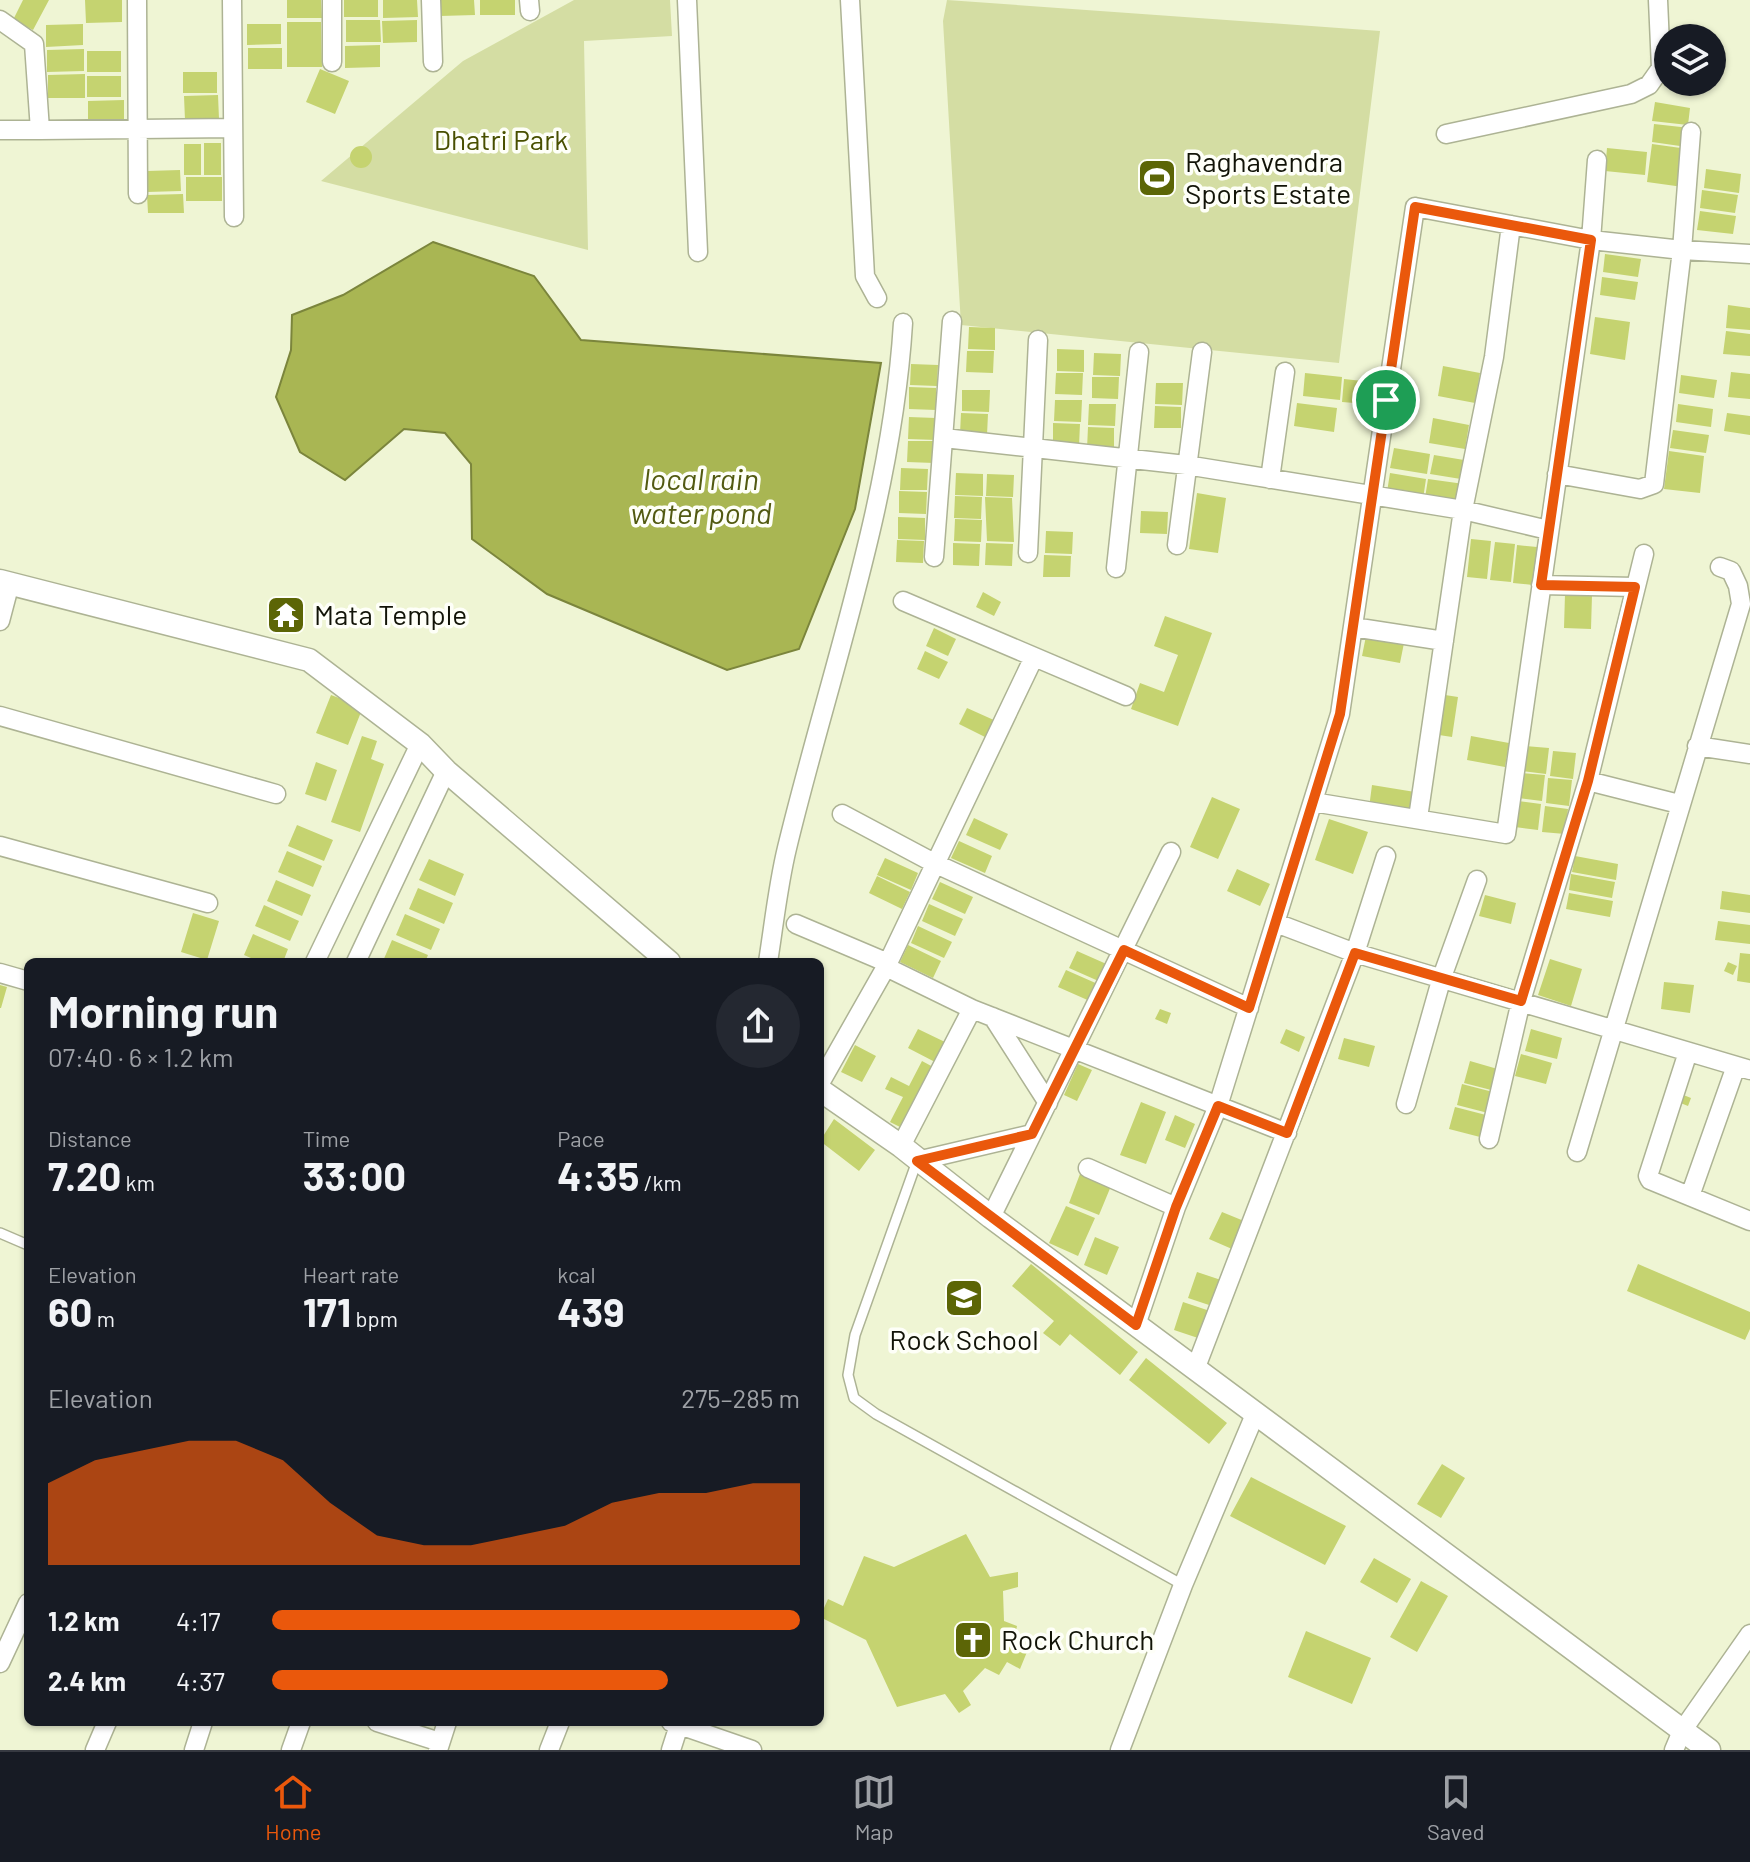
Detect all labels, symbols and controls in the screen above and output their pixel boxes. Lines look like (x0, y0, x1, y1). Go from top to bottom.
map controls (1654, 24, 1726, 96)
button: layers (1654, 24, 1726, 96)
park label: Dhatri Park (434, 122, 568, 156)
place label: Raghavendra Sports Estate (1185, 144, 1351, 210)
sports icon: Raghavendra Sports Estate (1136, 157, 1178, 199)
pin (1352, 366, 1420, 434)
icon: arrive (1364, 378, 1408, 422)
water label: local rain water pond (630, 460, 772, 530)
temple icon: Mata Temple (265, 594, 307, 636)
place label: Mata Temple (314, 597, 467, 631)
text: Morning run (48, 984, 278, 1037)
button: share (716, 984, 800, 1068)
text: 07:40 · 6 × 1.2 km (48, 1041, 233, 1072)
text: Distance (48, 1125, 132, 1151)
text: Time (303, 1125, 350, 1151)
text: Pace (557, 1125, 605, 1151)
text: 7.20 (48, 1151, 121, 1199)
text: 33:00 (303, 1151, 406, 1199)
text: 4:35 (557, 1151, 639, 1199)
text: km (121, 1169, 155, 1195)
text: /km (639, 1169, 682, 1195)
text: Elevation (48, 1261, 137, 1287)
text: Heart rate (303, 1261, 399, 1287)
text: kcal (557, 1261, 596, 1287)
school or university icon: Rock School (943, 1277, 985, 1319)
text: 60 (48, 1287, 92, 1335)
text: 171 (303, 1287, 351, 1335)
text: 439 (557, 1287, 624, 1335)
text: m (92, 1305, 115, 1331)
text: bpm (351, 1305, 398, 1331)
place label: Rock School (889, 1322, 1039, 1356)
text: Elevation (48, 1382, 153, 1413)
text: 275–285 m (681, 1382, 800, 1413)
text: 1.2 km (48, 1605, 120, 1636)
text: 4:17 (176, 1605, 221, 1636)
church icon: Rock Church (952, 1619, 994, 1661)
place label: Rock Church (1001, 1622, 1154, 1656)
text: 2.4 km (48, 1665, 126, 1696)
text: 4:37 (176, 1665, 225, 1696)
tab: Home (265, 1770, 322, 1844)
tab: Map (852, 1770, 896, 1844)
tab: Saved (1427, 1770, 1485, 1844)

